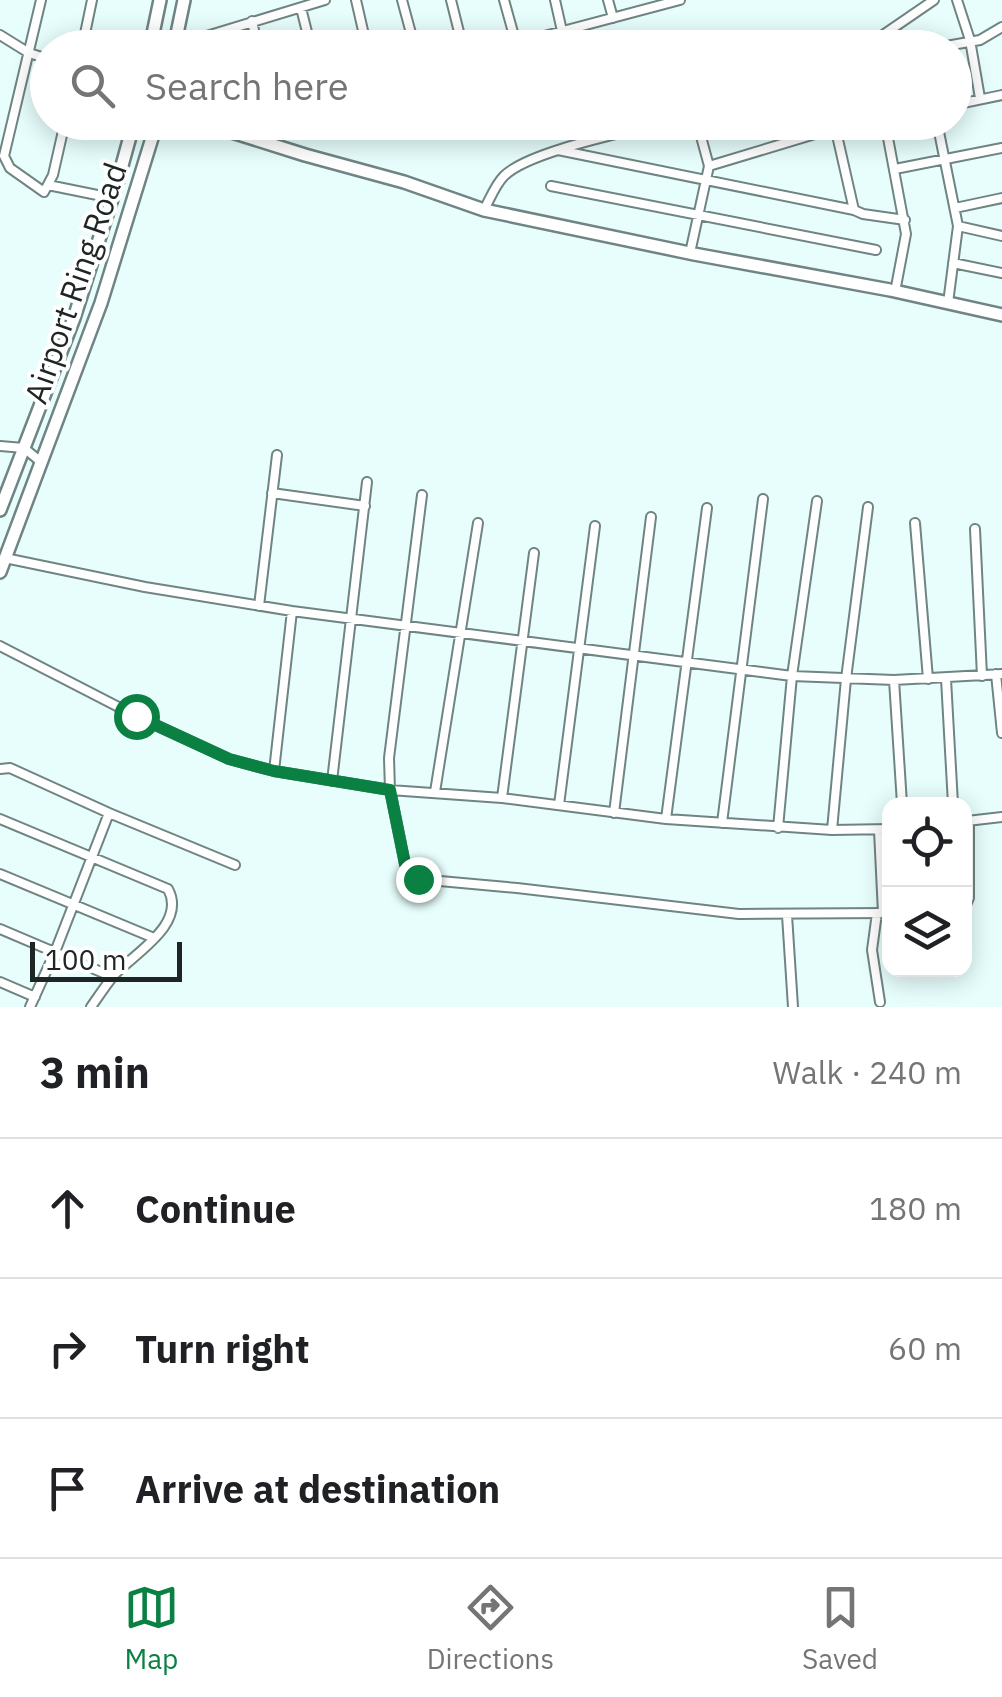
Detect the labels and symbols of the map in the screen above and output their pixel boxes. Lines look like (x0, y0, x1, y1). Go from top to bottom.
street label: Airport Ring Road (14, 157, 136, 409)
route start (114, 694, 160, 740)
route end (396, 857, 442, 903)
scale bar (30, 937, 182, 981)

